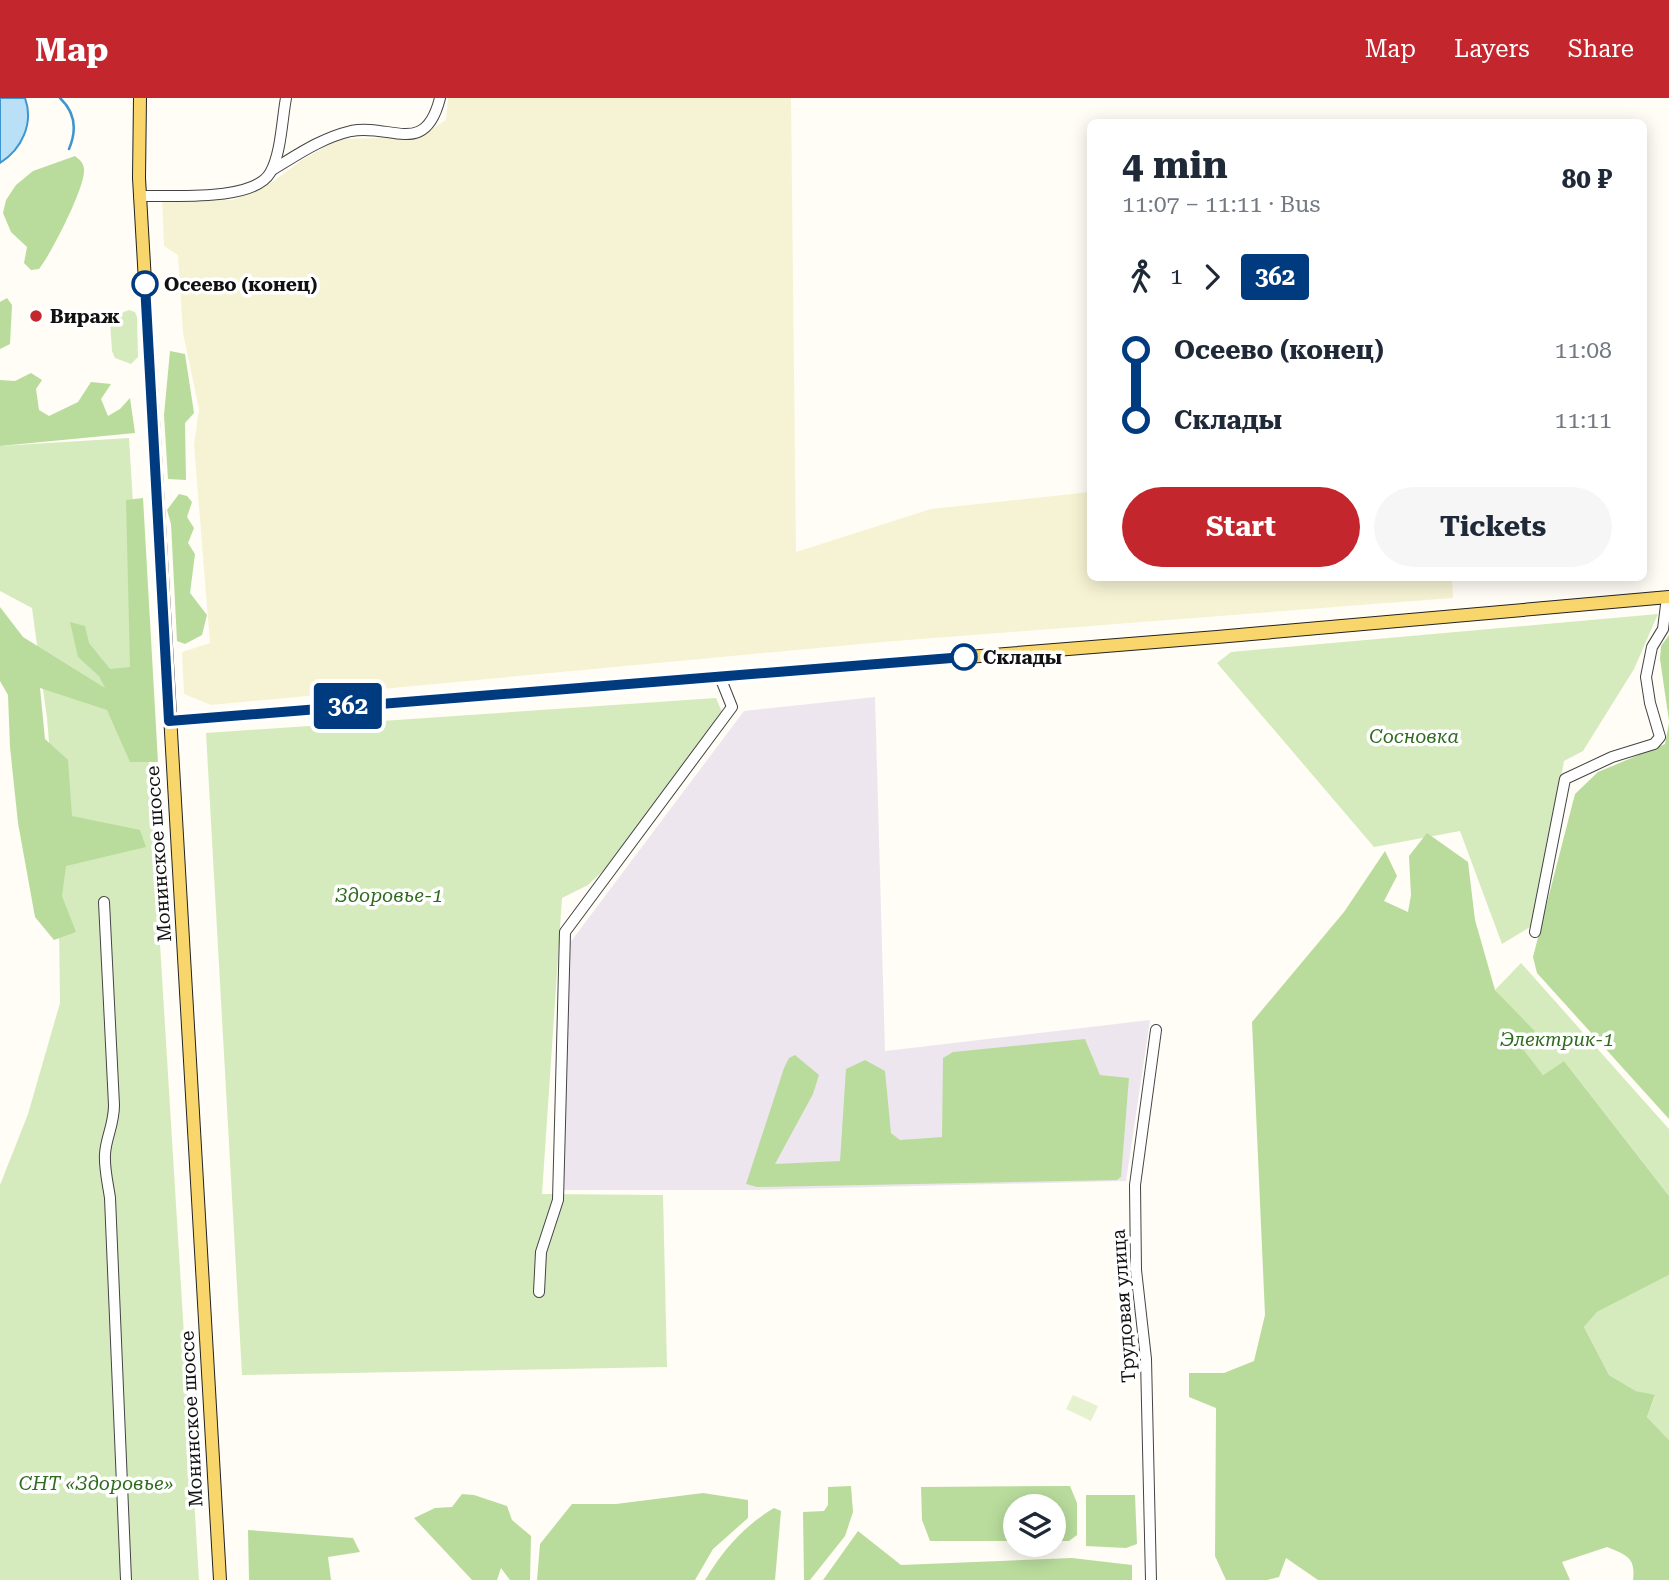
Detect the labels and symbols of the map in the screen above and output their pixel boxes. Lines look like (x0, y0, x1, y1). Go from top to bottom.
marker: Осеево (конец) (132, 271, 158, 297)
place label: Осеево (конец) (164, 273, 318, 296)
place label: Вираж (50, 305, 121, 328)
marker: Вираж (28, 308, 44, 324)
marker: Склады (951, 644, 977, 670)
place label: Склады (983, 646, 1062, 669)
line badge: 362 (308, 683, 388, 729)
park label: Сосновка (1369, 725, 1459, 748)
street label: Монинское шоссе (141, 765, 176, 943)
park label: Здоровье-1 (335, 884, 443, 907)
park label: Электрик-1 (1500, 1028, 1614, 1051)
street label: Трудовая улица (1107, 1228, 1140, 1383)
street label: Монинское шоссе (175, 1330, 208, 1508)
park label: СНТ «Здоровье» (19, 1472, 173, 1495)

